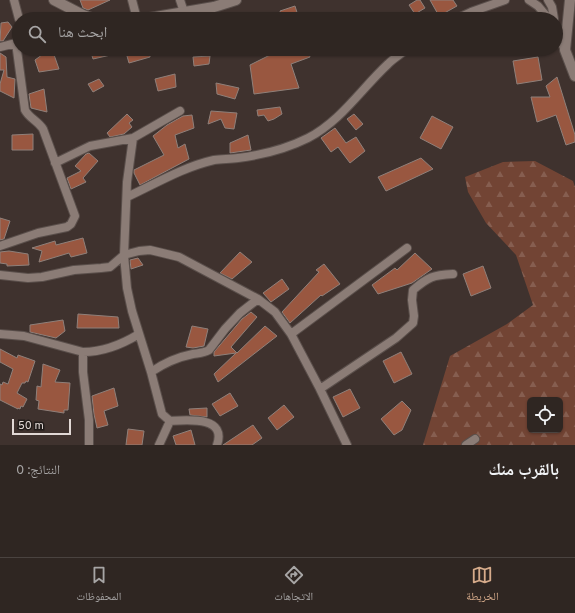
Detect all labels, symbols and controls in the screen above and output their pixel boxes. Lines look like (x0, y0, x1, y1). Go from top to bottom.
search box (12, 12, 563, 56)
icon: search (26, 23, 48, 45)
text: ابحث هنا (58, 24, 107, 43)
map controls (527, 397, 563, 433)
button: locate (527, 397, 563, 433)
scale bar (12, 417, 71, 436)
text: 50 m (18, 419, 44, 433)
text: بالقرب منك (488, 460, 559, 482)
text: النتائج: 0 (16, 463, 60, 479)
tab: المحفوظات (76, 564, 121, 607)
tab: الاتجاهات (274, 564, 313, 607)
tab: الخريطة (466, 564, 499, 607)

